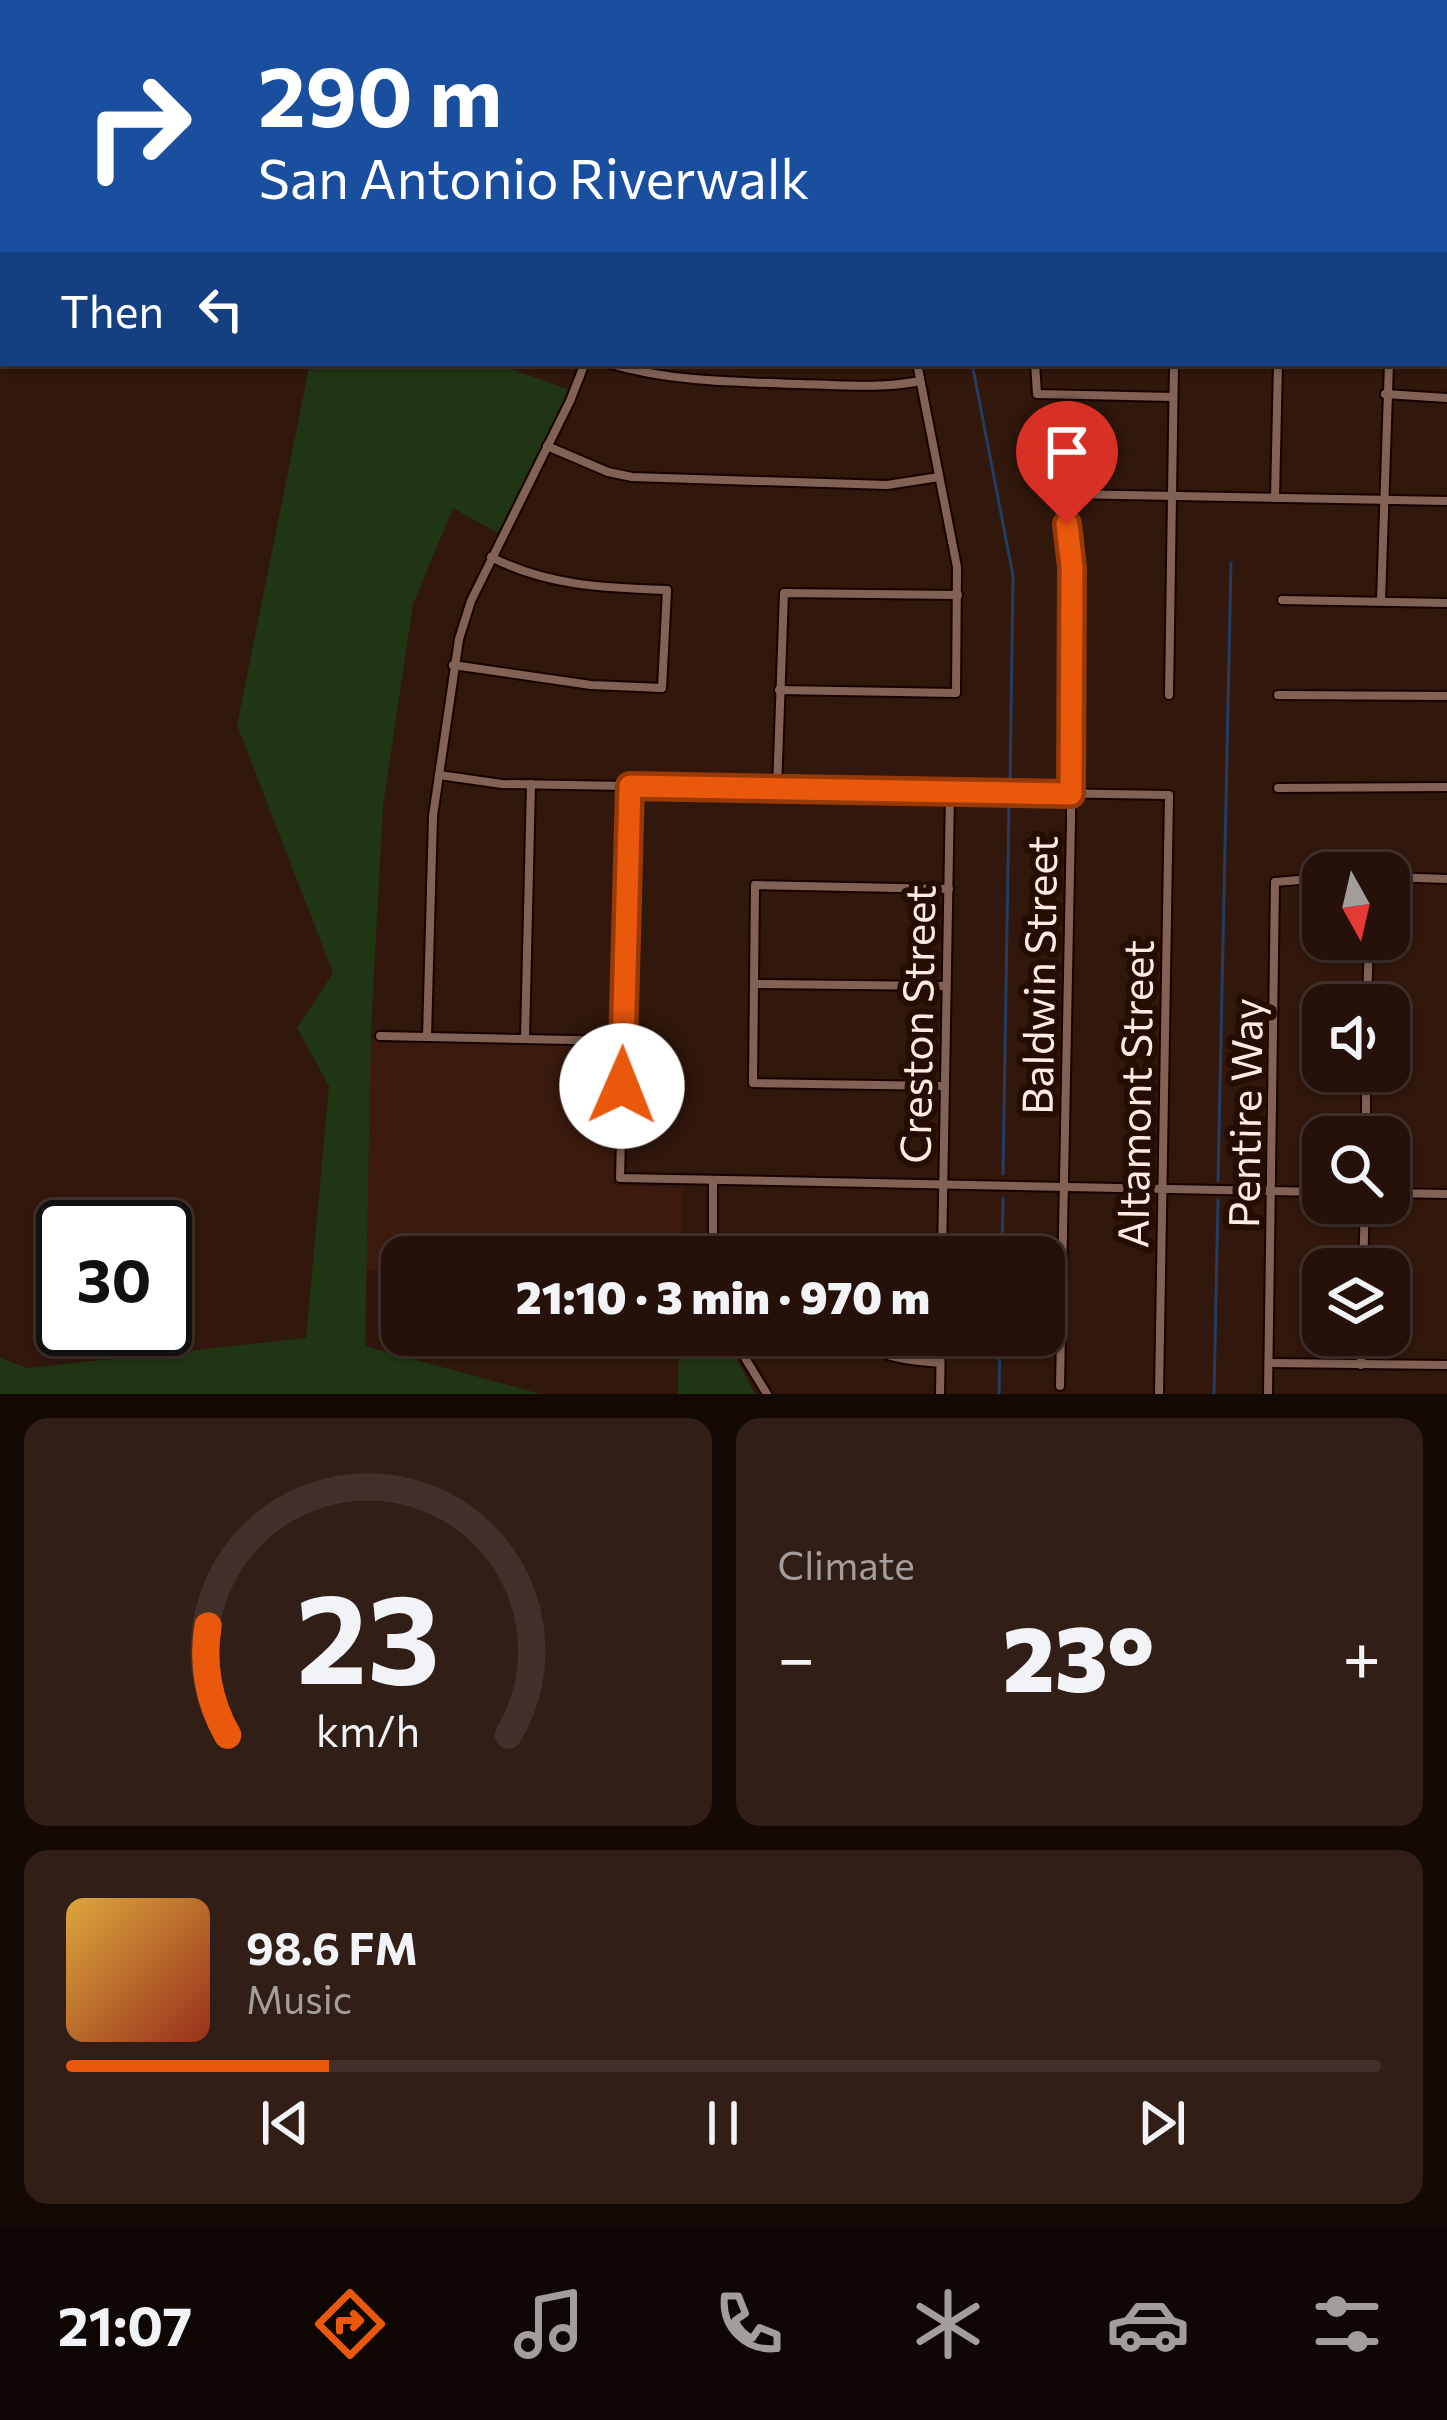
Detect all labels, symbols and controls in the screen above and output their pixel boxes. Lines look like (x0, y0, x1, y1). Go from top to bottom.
text: 290 m (258, 42, 502, 144)
icon: right (60, 48, 216, 204)
text: San Antonio Riverwalk (258, 144, 810, 210)
icon: left (188, 276, 254, 342)
text: Then (60, 282, 164, 337)
pin (1016, 401, 1118, 524)
icon: arrive (1034, 419, 1100, 485)
street label: Baldwin Street (1010, 835, 1066, 1115)
north arrow (1302, 852, 1410, 960)
map controls (1302, 852, 1410, 1356)
street label: Creston Street (888, 884, 944, 1164)
street label: Altamont Street (1105, 939, 1163, 1249)
button: sound (1302, 984, 1410, 1092)
street label: Pentire Way (1216, 998, 1272, 1228)
position arrow (559, 1023, 685, 1149)
button: search (1302, 1116, 1410, 1224)
speed limit sign: 30 (36, 1200, 192, 1356)
button: layers (1302, 1248, 1410, 1356)
text: 21:10 · 3 min · 970 m (516, 1268, 930, 1323)
text: Climate (778, 1540, 915, 1588)
text: 23 (296, 1557, 440, 1710)
text: 23° (1003, 1600, 1154, 1711)
text: − (778, 1615, 815, 1696)
text: + (1342, 1615, 1381, 1696)
text: km/h (316, 1703, 420, 1756)
text: 98.6 FM (246, 1919, 418, 1974)
text: Music (246, 1974, 352, 2022)
icon: previous (252, 2090, 318, 2156)
icon: pause (690, 2090, 756, 2156)
icon: next (1129, 2090, 1195, 2156)
icon: directions (308, 2282, 392, 2366)
icon: music (507, 2282, 591, 2366)
icon: phone (707, 2282, 791, 2366)
icon: climate (906, 2282, 990, 2366)
icon: car (1106, 2282, 1190, 2366)
icon: filters (1305, 2282, 1389, 2366)
text: 21:07 (58, 2291, 192, 2357)

